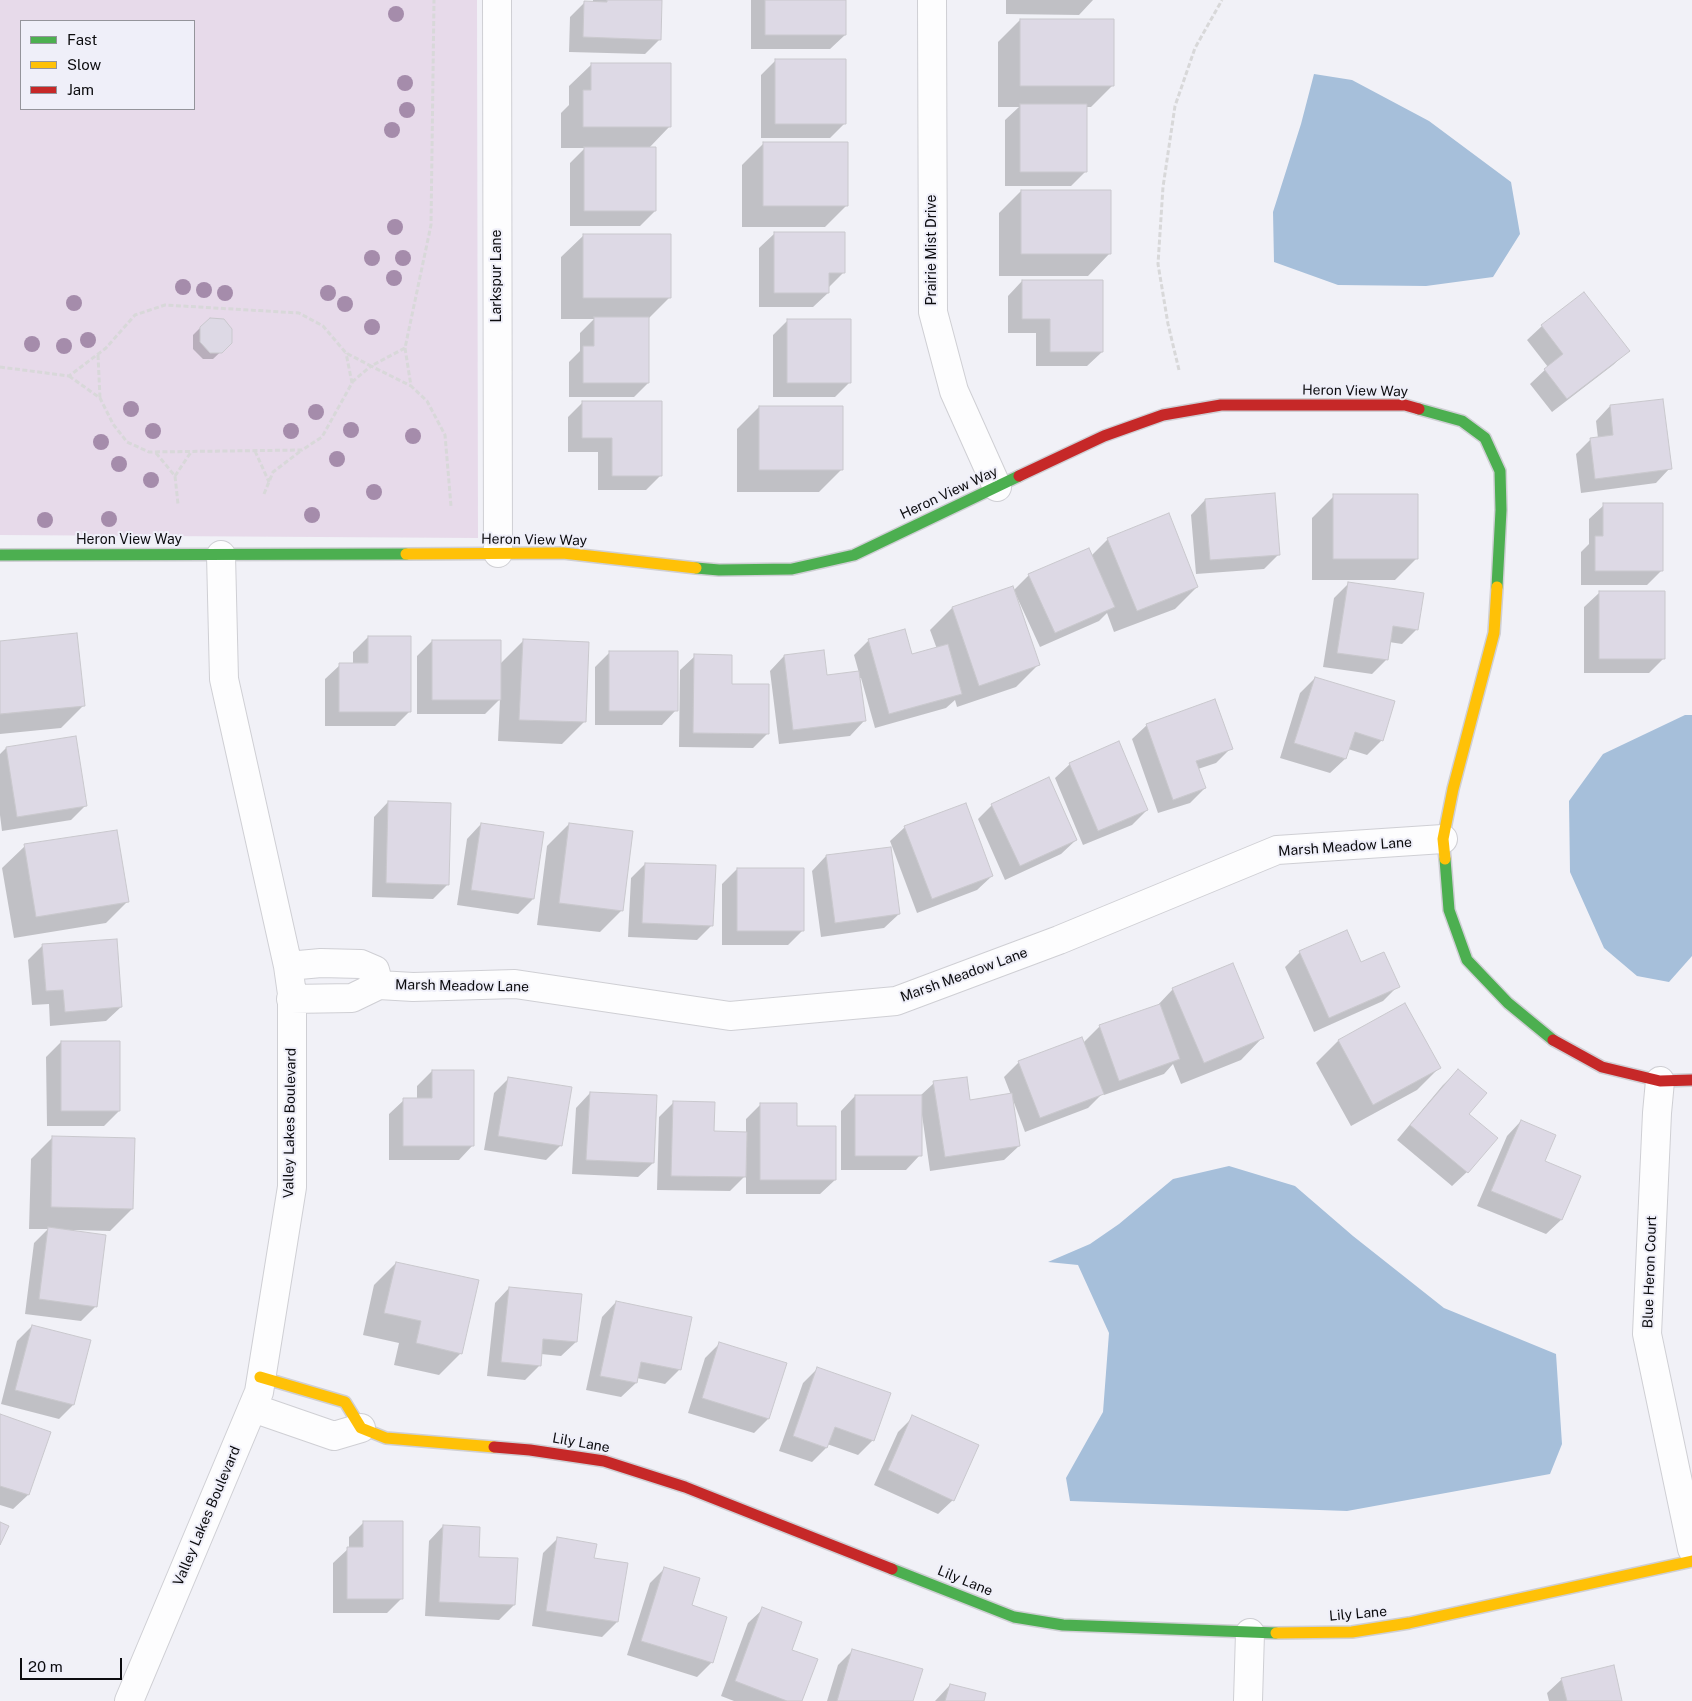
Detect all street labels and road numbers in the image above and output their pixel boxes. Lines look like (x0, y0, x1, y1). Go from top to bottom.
street label: Prairie Mist Drive (924, 195, 940, 305)
street label: Larkspur Lane (489, 230, 505, 322)
street label: Heron View Way (1302, 382, 1408, 400)
street label: Heron View Way (897, 463, 1001, 523)
street label: Heron View Way (481, 531, 587, 549)
street label: Heron View Way (76, 532, 182, 548)
street label: Marsh Meadow Lane (1278, 834, 1412, 860)
street label: Marsh Meadow Lane (898, 944, 1030, 1006)
street label: Marsh Meadow Lane (395, 976, 529, 996)
street label: Valley Lakes Boulevard (280, 1048, 300, 1198)
street label: Blue Heron Court (1640, 1215, 1660, 1329)
street label: Lily Lane (551, 1430, 611, 1456)
street label: Valley Lakes Boulevard (170, 1444, 244, 1588)
street label: Lily Lane (935, 1562, 995, 1600)
street label: Lily Lane (1328, 1603, 1388, 1625)

